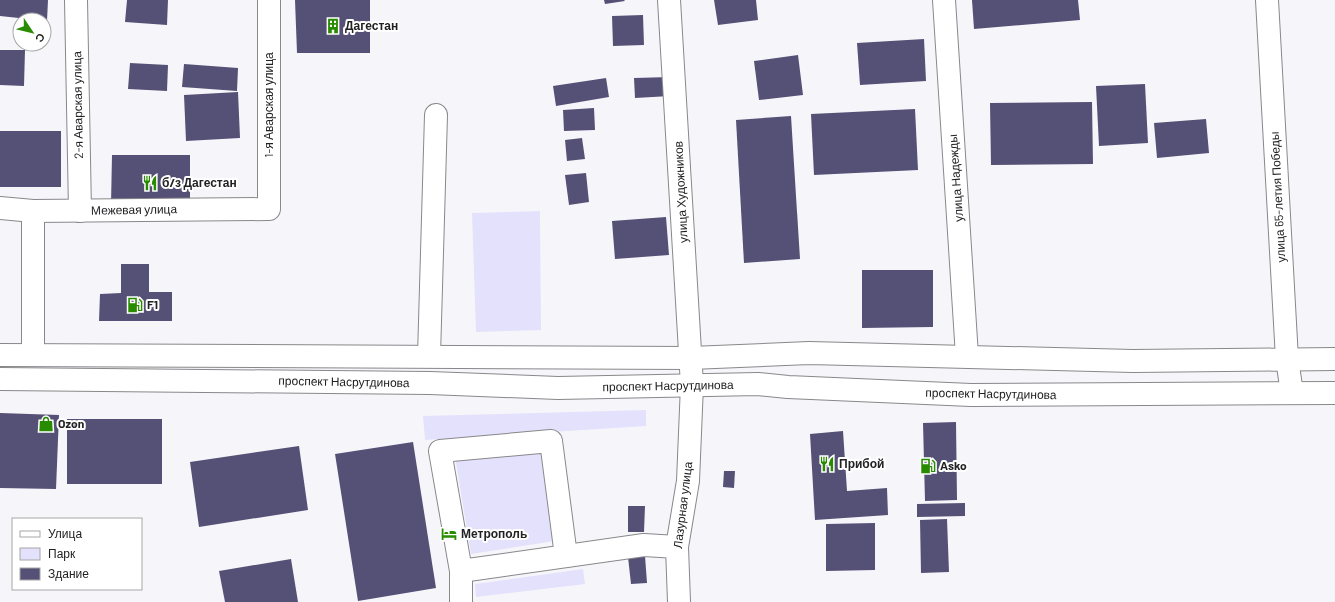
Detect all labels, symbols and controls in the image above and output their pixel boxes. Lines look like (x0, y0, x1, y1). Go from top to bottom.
north arrow (12, 12, 52, 52)
building icon: Дагестан (324, 17, 342, 35)
place label: Дагестан (345, 18, 398, 33)
text: С (33, 31, 48, 45)
street label: 2-я Аварская улица (69, 51, 86, 159)
street label: 1-я Аварская улица (261, 52, 276, 158)
street label: улица 65-летия Победы (1267, 131, 1288, 263)
street label: улица Надежды (945, 134, 966, 222)
street label: улица Художников (670, 141, 691, 243)
restaurant icon: б/з Дагестан (141, 174, 159, 192)
place label: б/з Дагестан (162, 175, 237, 190)
street label: Межевая улица (91, 201, 178, 218)
fuel station icon: F1 (126, 296, 144, 314)
place label: F1 (147, 297, 158, 311)
street label: проспект Насрутдинова (278, 373, 410, 390)
street label: проспект Насрутдинова (602, 377, 734, 394)
street label: проспект Насрутдинова (925, 385, 1057, 402)
shop icon: Ozon (37, 415, 55, 433)
place label: Ozon (58, 416, 84, 430)
restaurant icon: Прибой (818, 455, 836, 473)
place label: Прибой (839, 456, 884, 471)
fuel station icon: Asko (919, 457, 937, 475)
place label: Asko (940, 458, 967, 472)
street label: Лазурная улица (670, 460, 695, 549)
legend (12, 518, 142, 590)
hotel icon: Метрополь (440, 525, 458, 543)
text: Улица (48, 526, 82, 541)
place label: Метрополь (461, 526, 527, 541)
text: Парк (48, 546, 76, 561)
text: Здание (48, 566, 89, 581)

